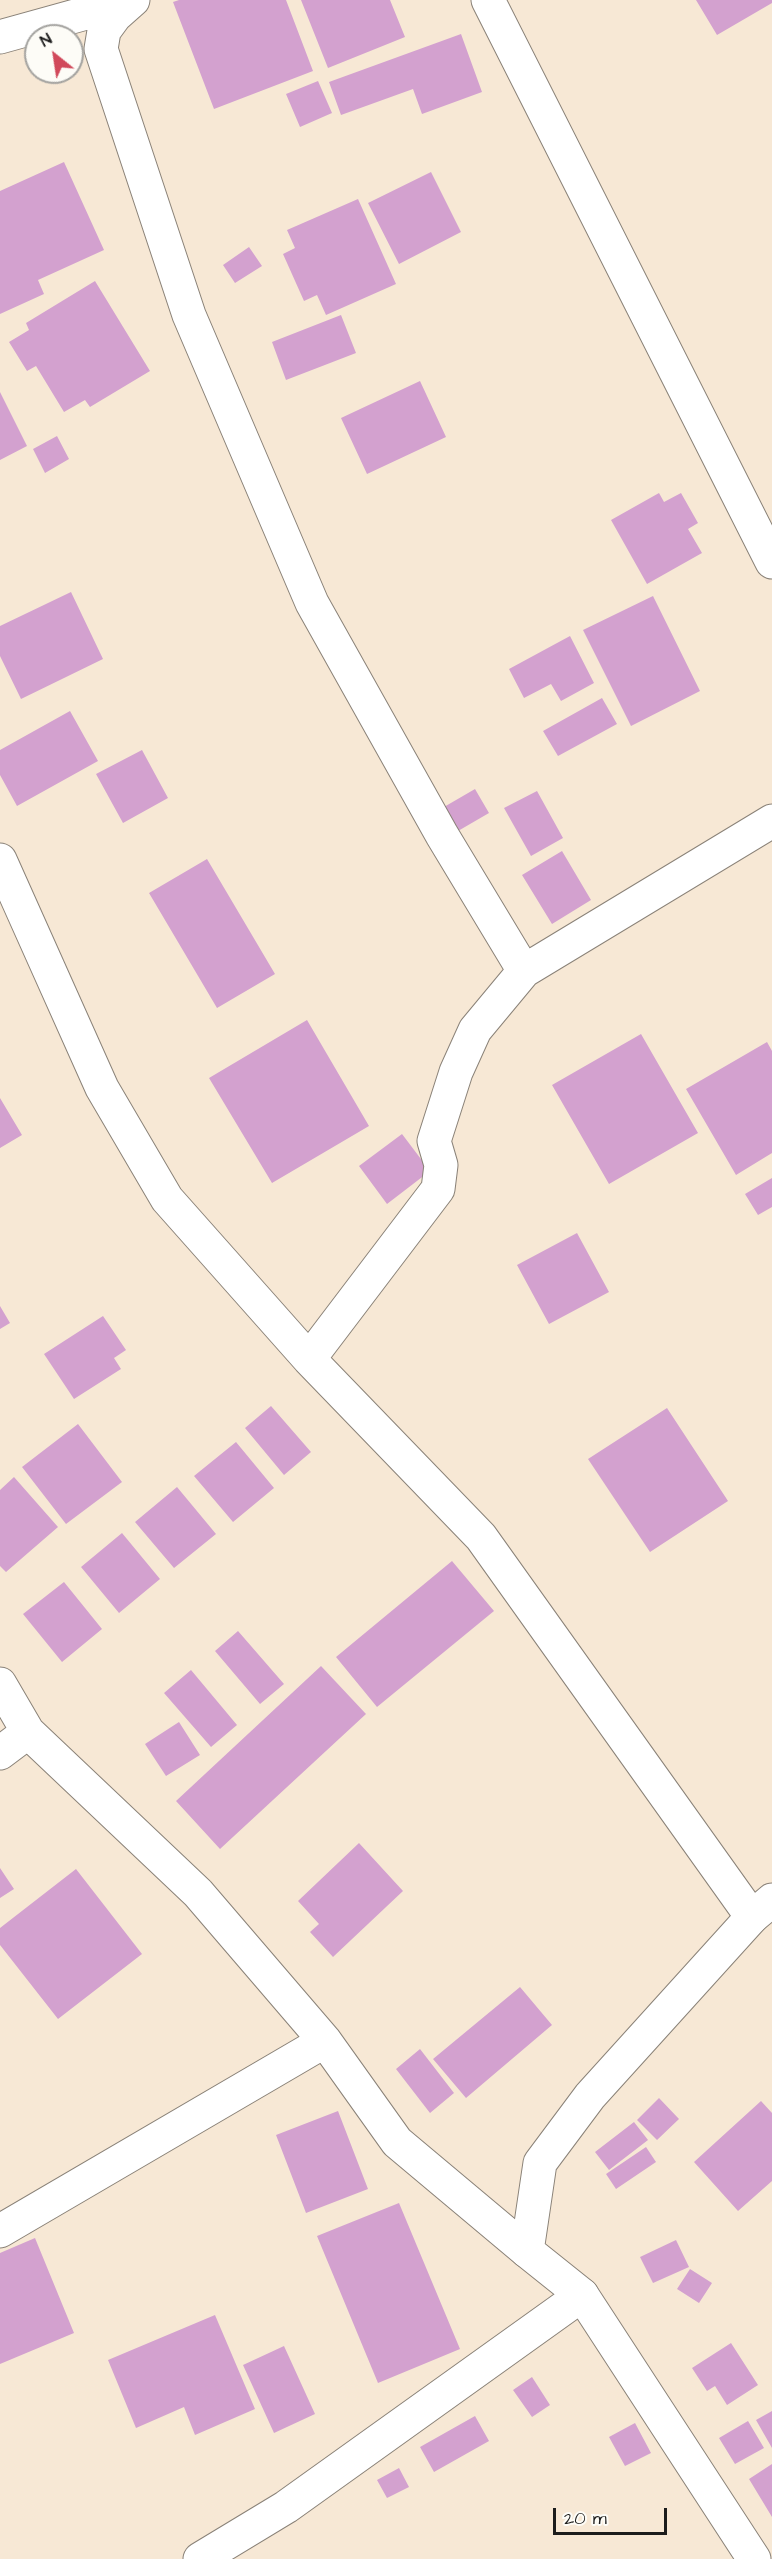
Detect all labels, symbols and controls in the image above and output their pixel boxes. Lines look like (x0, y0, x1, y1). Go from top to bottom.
north arrow (24, 24, 84, 84)
text: N (36, 28, 56, 52)
scale bar (556, 2496, 670, 2534)
text: 20 m (564, 2506, 607, 2531)

